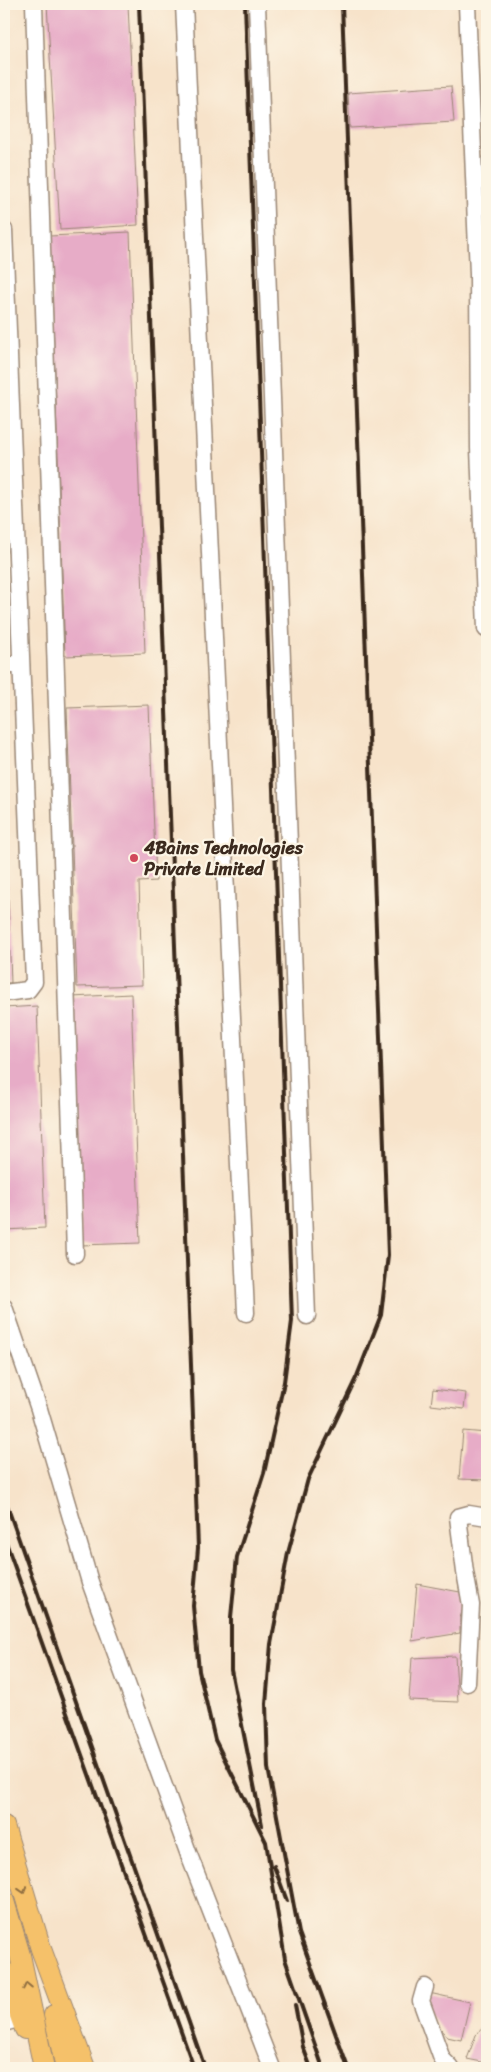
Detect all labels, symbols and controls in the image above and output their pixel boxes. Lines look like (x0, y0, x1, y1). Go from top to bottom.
place label: 4Bains Technologies Private Limited (143, 832, 304, 885)
marker: 4Bains Technologies Private Limited (128, 852, 140, 864)
one-way arrow (17, 1885, 27, 1893)
one-way arrow (22, 1982, 32, 1991)

